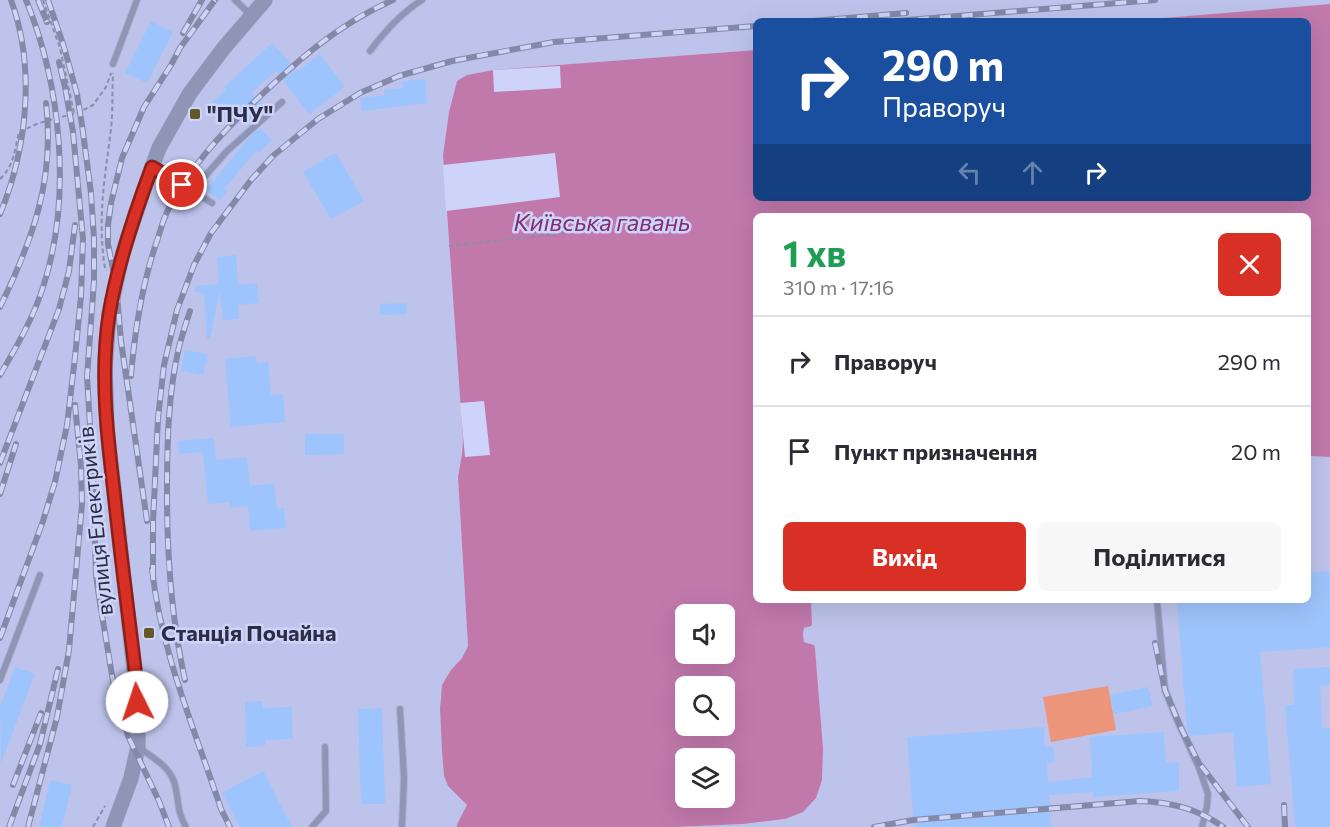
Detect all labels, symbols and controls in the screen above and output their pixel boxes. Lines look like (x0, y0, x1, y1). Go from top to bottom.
text: 290 m (882, 38, 1004, 90)
icon: right (783, 42, 861, 120)
text: Праворуч (882, 90, 1006, 123)
place label: "ПЧУ" (207, 100, 273, 127)
marker: "ПЧУ" (188, 107, 202, 121)
icon: left (953, 156, 986, 189)
icon: ahead (1016, 156, 1049, 189)
icon: right (1079, 156, 1112, 189)
pin (156, 159, 207, 210)
icon: arrive (165, 168, 198, 201)
water label: Київська гавань (514, 207, 690, 236)
text: 1 хв (783, 230, 846, 274)
button: close (1218, 233, 1281, 296)
text: 310 m · 17:16 (783, 275, 894, 299)
icon: right (783, 345, 816, 378)
text: Праворуч (834, 348, 937, 375)
text: 290 m (1218, 348, 1281, 375)
street label: вулиця Електриків (71, 425, 118, 617)
icon: arrive (783, 435, 816, 468)
text: Пункт призначення (834, 438, 1037, 465)
text: 20 m (1231, 438, 1281, 465)
button: Вихід (783, 522, 1026, 591)
button: Поділитися (1038, 522, 1281, 591)
map controls (675, 604, 735, 808)
button: sound (675, 604, 735, 664)
place label: Станція Почайна (161, 619, 337, 646)
marker: Станція Почайна (142, 626, 156, 640)
position arrow (105, 670, 169, 734)
button: search (675, 676, 735, 736)
button: layers (675, 748, 735, 808)

